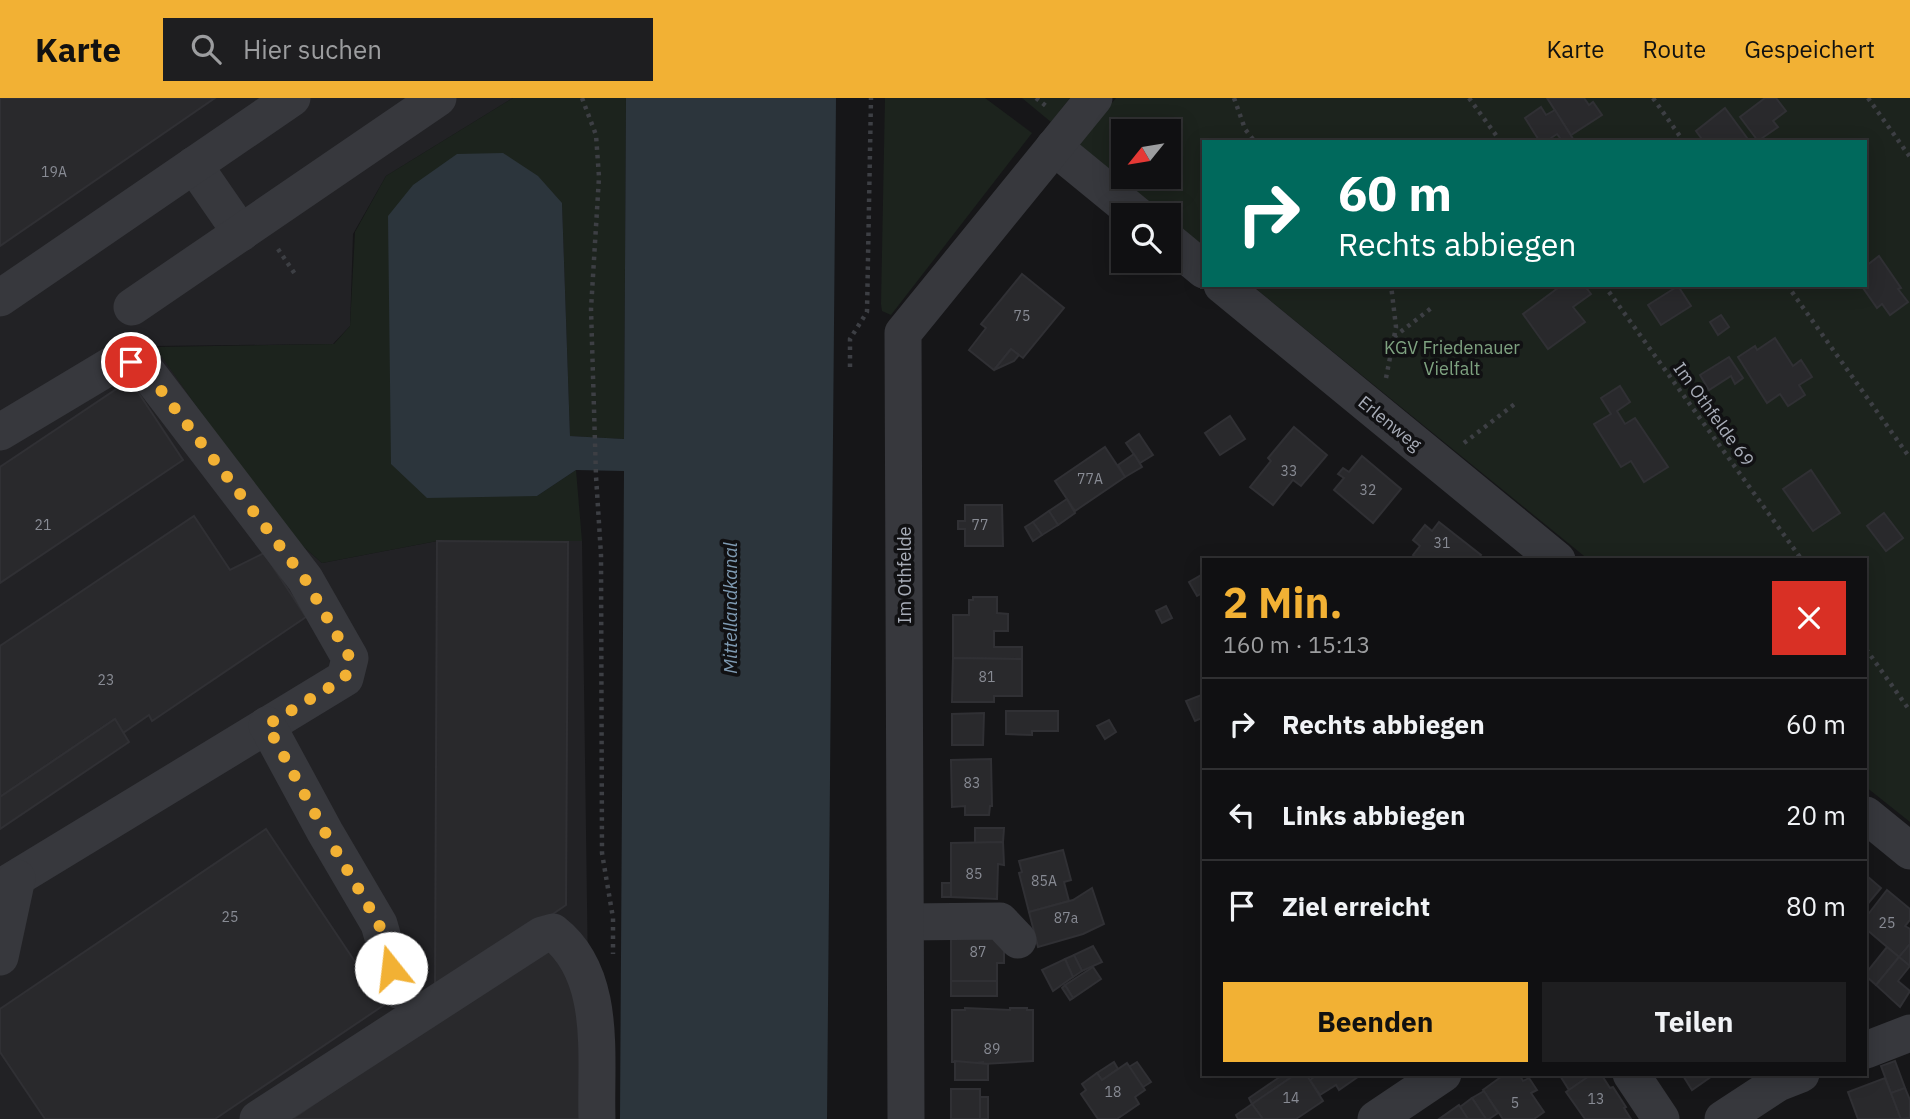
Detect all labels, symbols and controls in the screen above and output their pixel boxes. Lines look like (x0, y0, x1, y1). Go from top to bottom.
search box (163, 18, 653, 81)
text: Karte (35, 28, 121, 71)
icon: search (187, 30, 225, 68)
text: Hier suchen (243, 32, 382, 66)
text: Karte (1546, 33, 1605, 65)
text: Route (1643, 33, 1706, 65)
text: Gespeichert (1744, 33, 1875, 65)
north arrow (1111, 119, 1181, 189)
map controls (1111, 119, 1181, 273)
text: 60 m (1338, 161, 1452, 224)
house number: 19A (41, 163, 67, 181)
icon: right (1223, 168, 1314, 259)
button: search (1111, 203, 1181, 273)
text: Rechts abbiegen (1338, 223, 1576, 265)
house number: 75 (1014, 307, 1030, 325)
pin (101, 332, 161, 392)
park label: KGV Friedenauer Vielfalt (1384, 336, 1520, 380)
icon: arrive (112, 343, 150, 381)
street label: Im Othfelde 69 (1669, 357, 1759, 471)
street label: Erlenweg (1354, 390, 1427, 456)
house number: 33 (1281, 462, 1297, 480)
house number: 77A (1077, 470, 1103, 488)
house number: 32 (1360, 481, 1376, 499)
house number: 21 (35, 516, 51, 534)
house number: 77 (972, 516, 988, 534)
street label: Im Othfelde (893, 526, 916, 624)
house number: 31 (1434, 534, 1450, 552)
water label: Mittellandkanal (718, 542, 742, 674)
text: 2 Min. (1223, 575, 1343, 630)
button: close (1772, 581, 1846, 655)
text: 160 m · 15:13 (1223, 629, 1370, 659)
house number: 81 (979, 668, 995, 686)
house number: 23 (98, 671, 114, 689)
icon: right (1223, 705, 1261, 743)
text: Rechts abbiegen (1282, 707, 1485, 741)
text: 60 m (1786, 707, 1846, 741)
house number: 83 (964, 774, 980, 792)
icon: left (1223, 796, 1261, 834)
text: Links abbiegen (1282, 798, 1465, 832)
text: 20 m (1786, 798, 1846, 832)
house number: 85 (966, 865, 982, 883)
house number: 85A (1031, 872, 1057, 890)
icon: arrive (1223, 887, 1261, 925)
text: Ziel erreicht (1282, 889, 1430, 923)
text: 80 m (1786, 889, 1846, 923)
house number: 25 (222, 908, 238, 926)
house number: 87a (1054, 909, 1079, 927)
house number: 25 (1879, 914, 1895, 932)
position arrow (354, 931, 428, 1005)
house number: 87 (970, 943, 986, 961)
button: Beenden (1223, 982, 1528, 1062)
button: Teilen (1542, 982, 1846, 1062)
house number: 89 (984, 1040, 1000, 1058)
house number: 18 (1105, 1083, 1121, 1101)
house number: 14 (1283, 1089, 1299, 1107)
house number: 13 (1588, 1090, 1604, 1108)
house number: 5 (1511, 1094, 1519, 1112)

